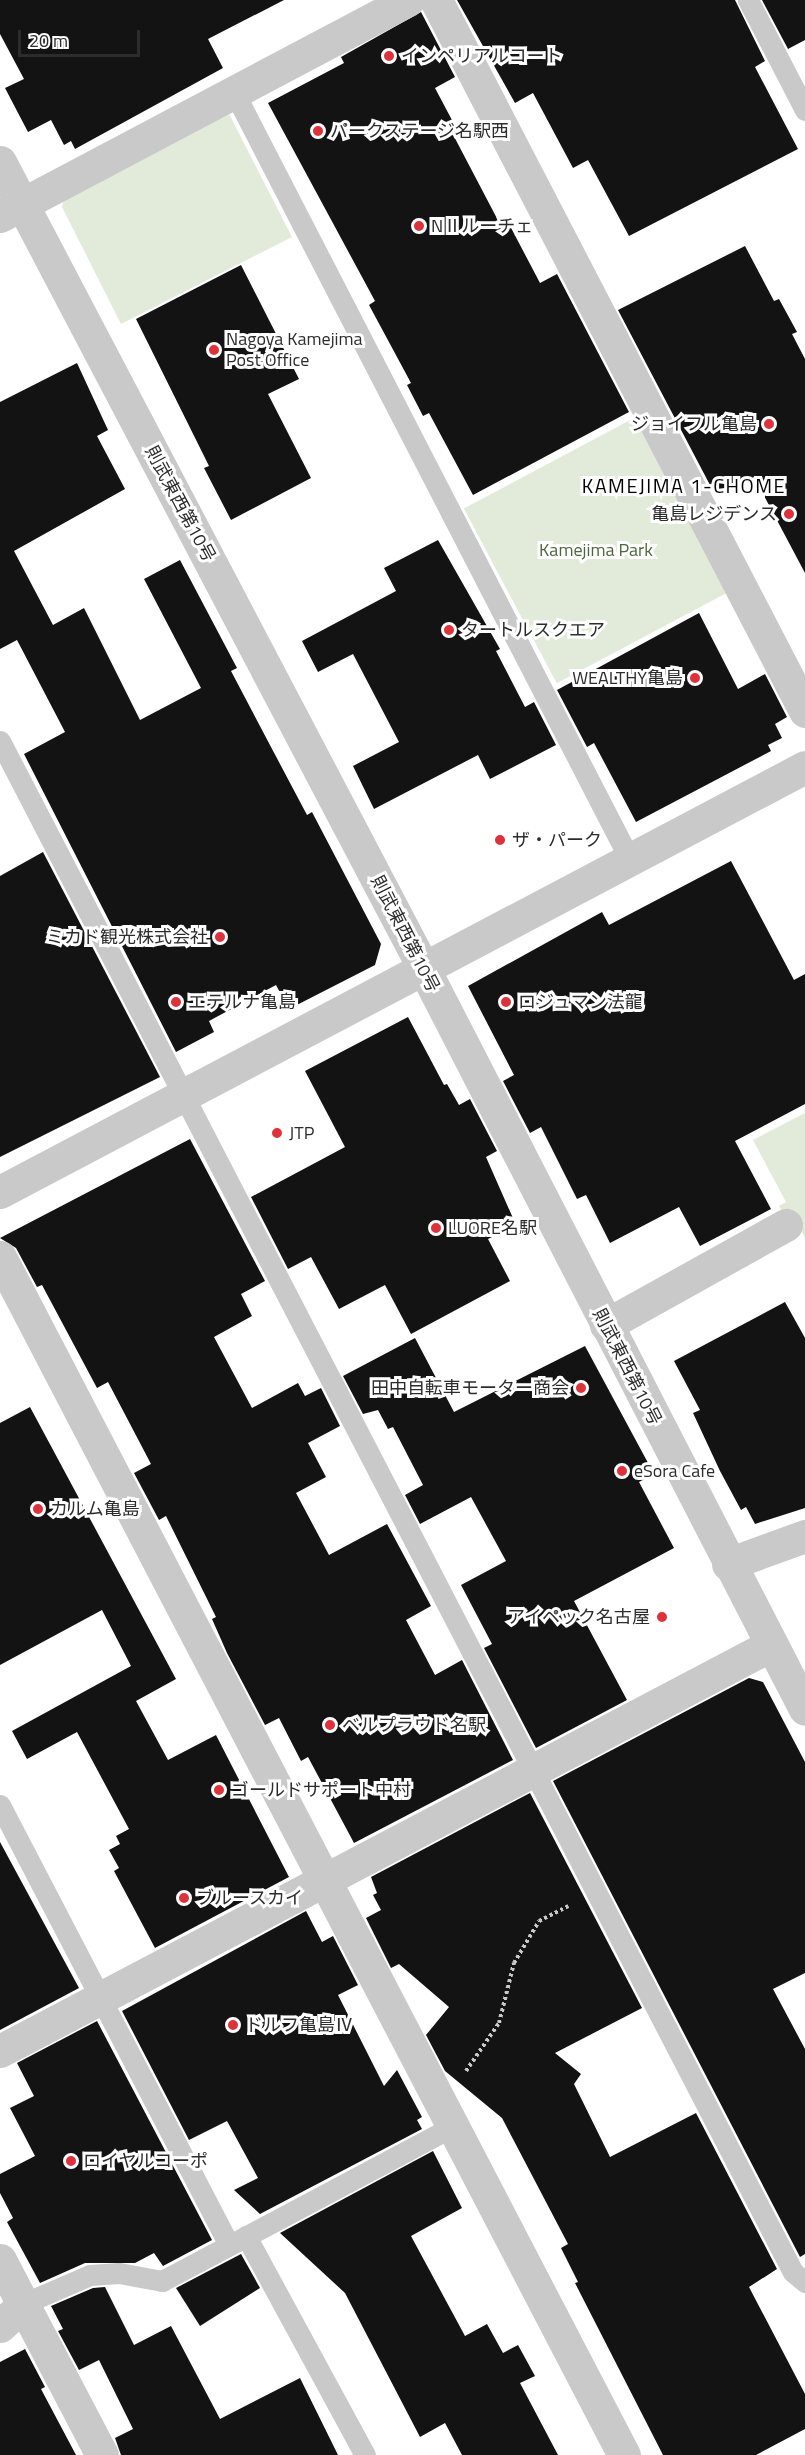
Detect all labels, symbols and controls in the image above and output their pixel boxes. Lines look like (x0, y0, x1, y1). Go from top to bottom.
scale bar (21, 18, 142, 56)
text: 20 m (29, 27, 68, 54)
place label: インペリアルコート (401, 45, 563, 67)
marker: インペリアルコート (382, 49, 396, 63)
place label: パークステージ名駅西 (330, 120, 510, 142)
marker: パークステージ名駅西 (311, 124, 325, 138)
place label: NⅡルーチェ (431, 215, 533, 237)
marker: NⅡルーチェ (412, 219, 426, 233)
place label: Nagoya Kamejima Post Office (226, 329, 363, 372)
marker: Nagoya Kamejima Post Office (207, 343, 221, 357)
place label: ジョイフル亀島 (631, 413, 757, 435)
marker: ジョイフル亀島 (762, 417, 776, 431)
street label: 則武東西第10号 (140, 442, 220, 566)
district label: KAMEJIMA 1-CHOME (582, 473, 786, 497)
place label: 亀島レジデンス (651, 503, 777, 525)
marker: 亀島レジデンス (782, 507, 796, 521)
park label: Kamejima Park (539, 539, 653, 561)
place label: タートルスクエア (461, 619, 605, 641)
marker: タートルスクエア (442, 623, 456, 637)
place label: WEALTHY亀島 (572, 667, 683, 689)
marker: WEALTHY亀島 (688, 671, 702, 685)
place label: ザ・パーク (512, 829, 602, 851)
marker: ザ・パーク (493, 833, 507, 847)
street label: 則武東西第10号 (366, 872, 444, 996)
place label: ミカド観光株式会社 (46, 926, 208, 948)
marker: ミカド観光株式会社 (213, 930, 227, 944)
place label: エテルナ亀島 (188, 991, 296, 1013)
place label: ロジュマン法龍 (518, 991, 644, 1013)
marker: エテルナ亀島 (169, 995, 183, 1009)
marker: ロジュマン法龍 (499, 995, 513, 1009)
place label: JTP (289, 1122, 314, 1144)
marker: JTP (270, 1126, 284, 1140)
place label: LUORE名駅 (448, 1217, 537, 1239)
marker: LUORE名駅 (429, 1221, 443, 1235)
street label: 則武東西第10号 (588, 1305, 666, 1429)
place label: 田中自転車モーター商会 (371, 1377, 569, 1399)
marker: 田中自転車モーター商会 (574, 1381, 588, 1395)
place label: eSora Cafe (634, 1460, 715, 1482)
marker: eSora Cafe (615, 1464, 629, 1478)
place label: カルム亀島 (50, 1498, 140, 1520)
marker: カルム亀島 (31, 1502, 45, 1516)
place label: アイペック名古屋 (506, 1606, 650, 1628)
marker: アイペック名古屋 (655, 1610, 669, 1624)
place label: ベルプラウド名駅 (342, 1714, 486, 1736)
marker: ベルプラウド名駅 (323, 1718, 337, 1732)
place label: ゴールドサポート中村 (231, 1779, 411, 1801)
marker: ゴールドサポート中村 (212, 1783, 226, 1797)
place label: ブルースカイ (196, 1887, 304, 1909)
marker: ブルースカイ (177, 1891, 191, 1905)
place label: ドルフ亀島Ⅳ (245, 2014, 353, 2036)
marker: ドルフ亀島Ⅳ (226, 2018, 240, 2032)
place label: ロイヤルコーポ (83, 2150, 209, 2172)
marker: ロイヤルコーポ (64, 2154, 78, 2168)

